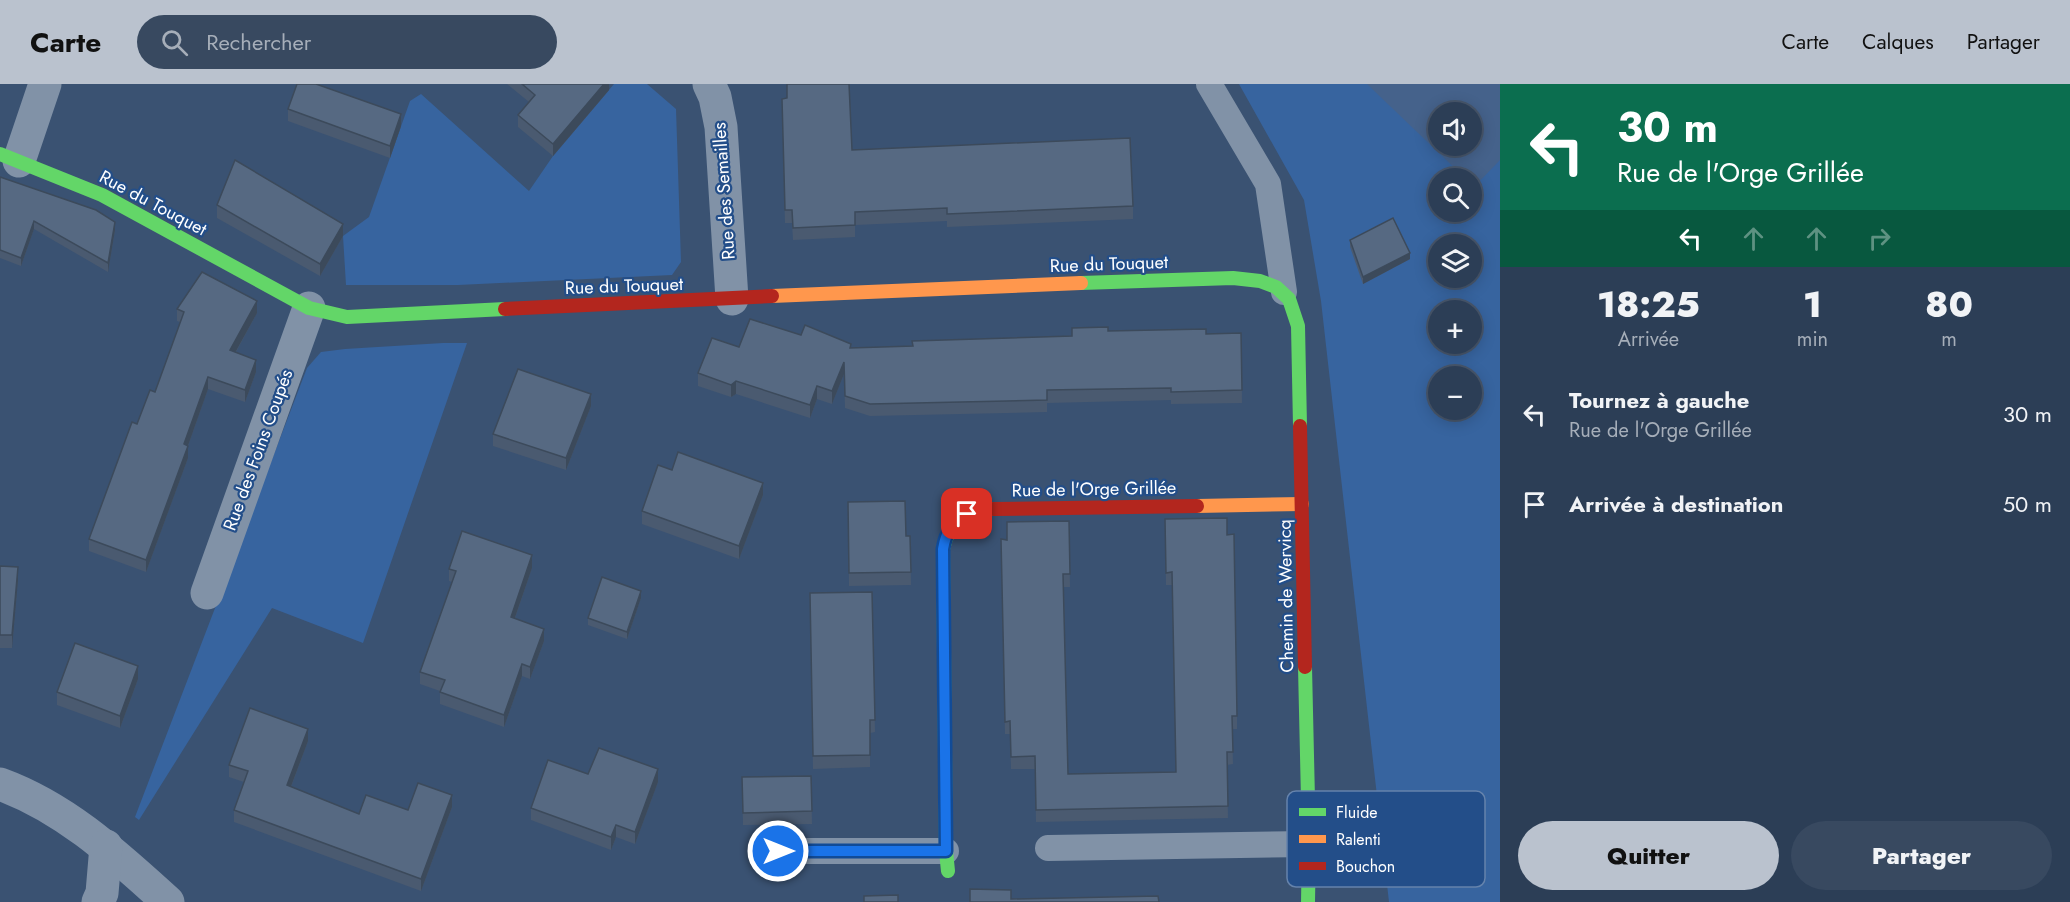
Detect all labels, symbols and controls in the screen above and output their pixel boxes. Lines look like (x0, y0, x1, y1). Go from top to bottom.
search box (137, 15, 557, 69)
text: Carte (30, 22, 101, 63)
icon: search (158, 26, 191, 59)
text: Rechercher (206, 26, 311, 58)
text: Carte (1782, 27, 1829, 57)
text: Calques (1862, 27, 1934, 57)
text: Partager (1967, 27, 2040, 57)
text: 30 m (1617, 97, 1718, 158)
map controls (1428, 102, 1482, 420)
button: sound (1428, 102, 1482, 156)
icon: left (1518, 108, 1596, 186)
street label: Rue des Semailles (706, 121, 742, 261)
text: Rue de l'Orge Grillée (1617, 153, 1864, 192)
street label: Rue du Touquet (95, 164, 212, 243)
button: search (1428, 168, 1482, 222)
icon: left (1674, 222, 1707, 255)
icon: ahead (1737, 222, 1770, 255)
icon: ahead (1800, 222, 1833, 255)
icon: right (1863, 222, 1896, 255)
button: layers (1428, 234, 1482, 288)
street label: Rue du Touquet (1049, 249, 1169, 279)
street label: Rue du Touquet (564, 271, 684, 301)
text: 18:25 (1597, 278, 1700, 330)
text: 1 (1803, 278, 1822, 330)
text: 80 (1925, 278, 1973, 330)
button: + (1428, 300, 1482, 354)
text: Arrivée (1618, 325, 1679, 354)
text: min (1797, 325, 1828, 354)
text: m (1941, 325, 1957, 354)
street label: Rue des Foins Coupés (217, 366, 299, 534)
button: − (1428, 366, 1482, 420)
text: Tournez à gauche (1569, 384, 1749, 416)
icon: left (1518, 398, 1551, 431)
text: 30 m (2003, 398, 2052, 430)
text: Rue de l'Orge Grillée (1569, 416, 1752, 445)
street label: Rue de l'Orge Grillée (1012, 475, 1176, 503)
pin (941, 488, 992, 539)
icon: arrive (1518, 488, 1551, 521)
text: Arrivée à destination (1569, 488, 1783, 520)
text: 50 m (2003, 488, 2052, 520)
icon: arrive (950, 497, 983, 530)
street label: Chemin de Wervicq (1272, 519, 1300, 673)
legend (1287, 791, 1485, 887)
text: Fluide (1336, 801, 1378, 824)
position arrow (746, 819, 810, 883)
button: Quitter (1518, 821, 1779, 890)
button: Partager (1791, 821, 2052, 890)
text: Ralenti (1336, 828, 1381, 851)
text: Bouchon (1336, 855, 1395, 878)

